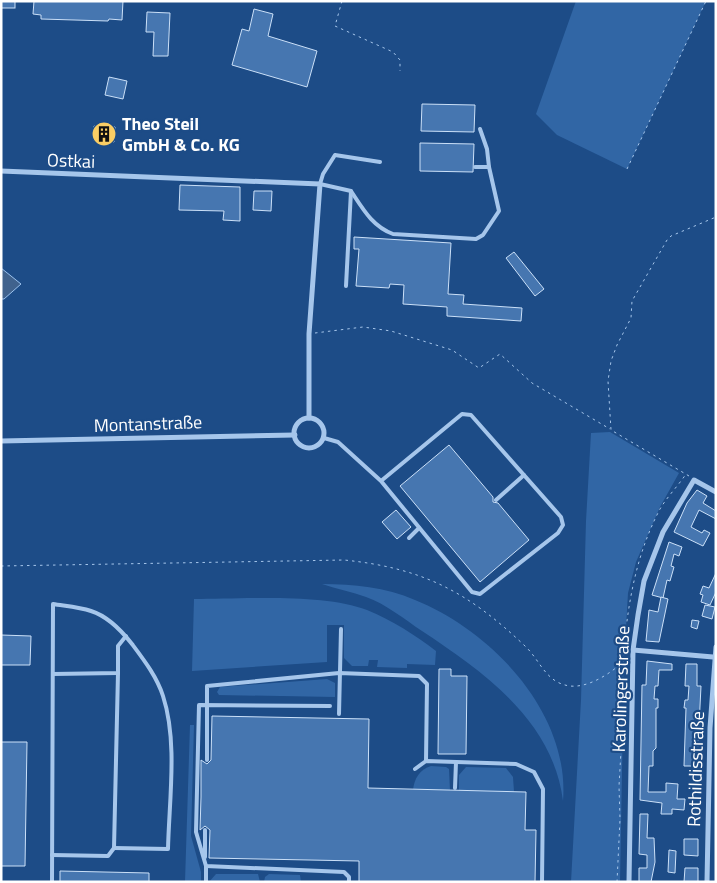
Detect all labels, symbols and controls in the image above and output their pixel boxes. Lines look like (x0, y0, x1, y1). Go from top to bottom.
place label: Theo Steil GmbH & Co. KG (122, 110, 240, 158)
building icon: Theo Steil GmbH & Co. KG (91, 121, 117, 147)
street label: Ostkai (47, 146, 96, 175)
street label: Montanstraße (93, 408, 203, 439)
street label: Karolingerstraße (605, 625, 636, 753)
street label: Rothildisstraße (680, 711, 711, 827)

